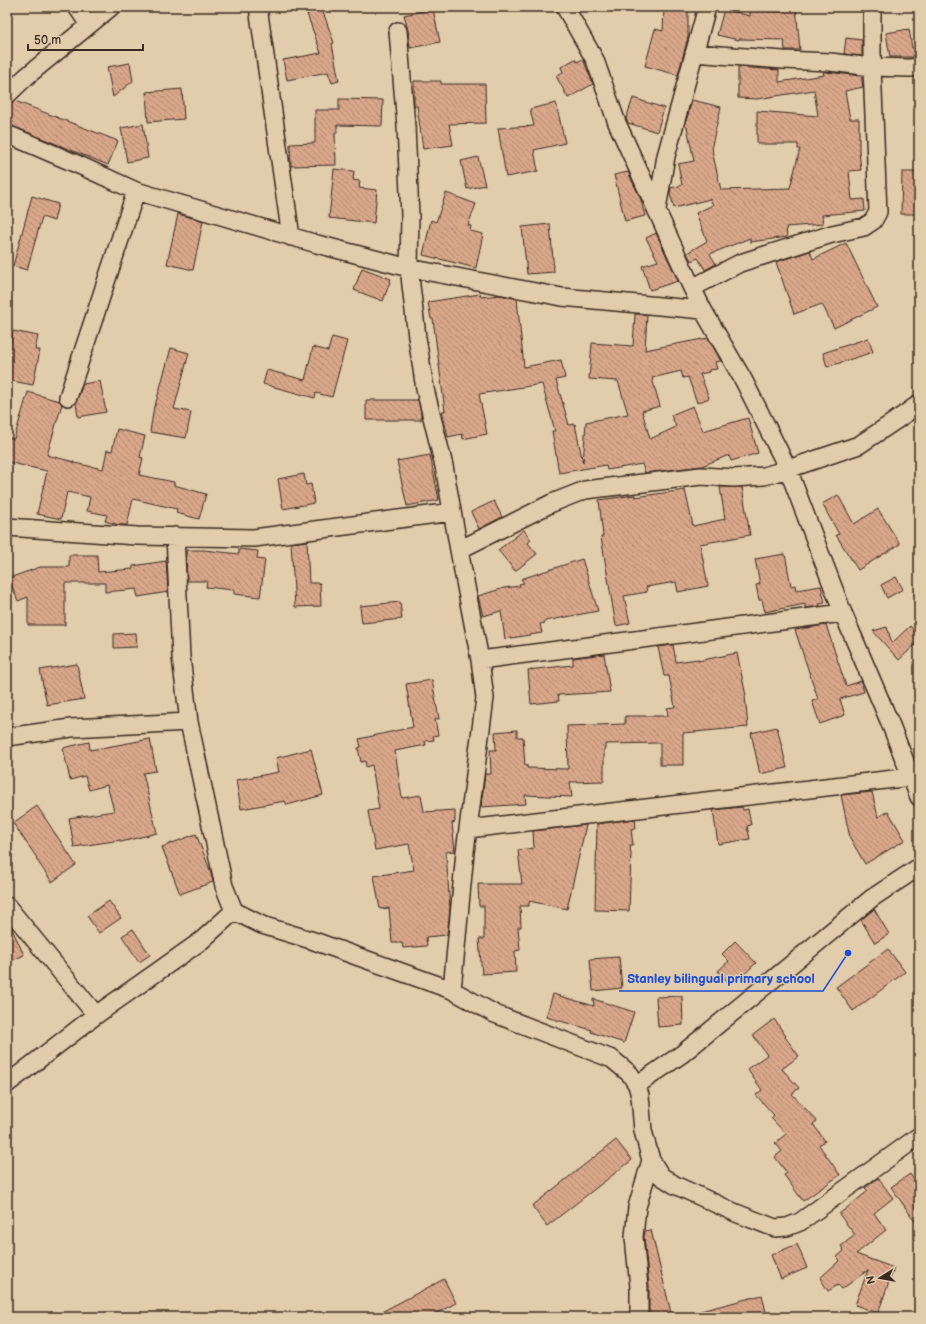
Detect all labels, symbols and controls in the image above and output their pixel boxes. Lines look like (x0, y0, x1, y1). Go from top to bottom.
scale bar (28, 26, 143, 52)
text: 50 m (34, 33, 61, 48)
callout: Stanley bilingual primary school (619, 966, 823, 991)
text: Stanley bilingual primary school (627, 971, 815, 987)
north arrow (860, 1258, 900, 1298)
text: N (864, 1275, 878, 1285)

